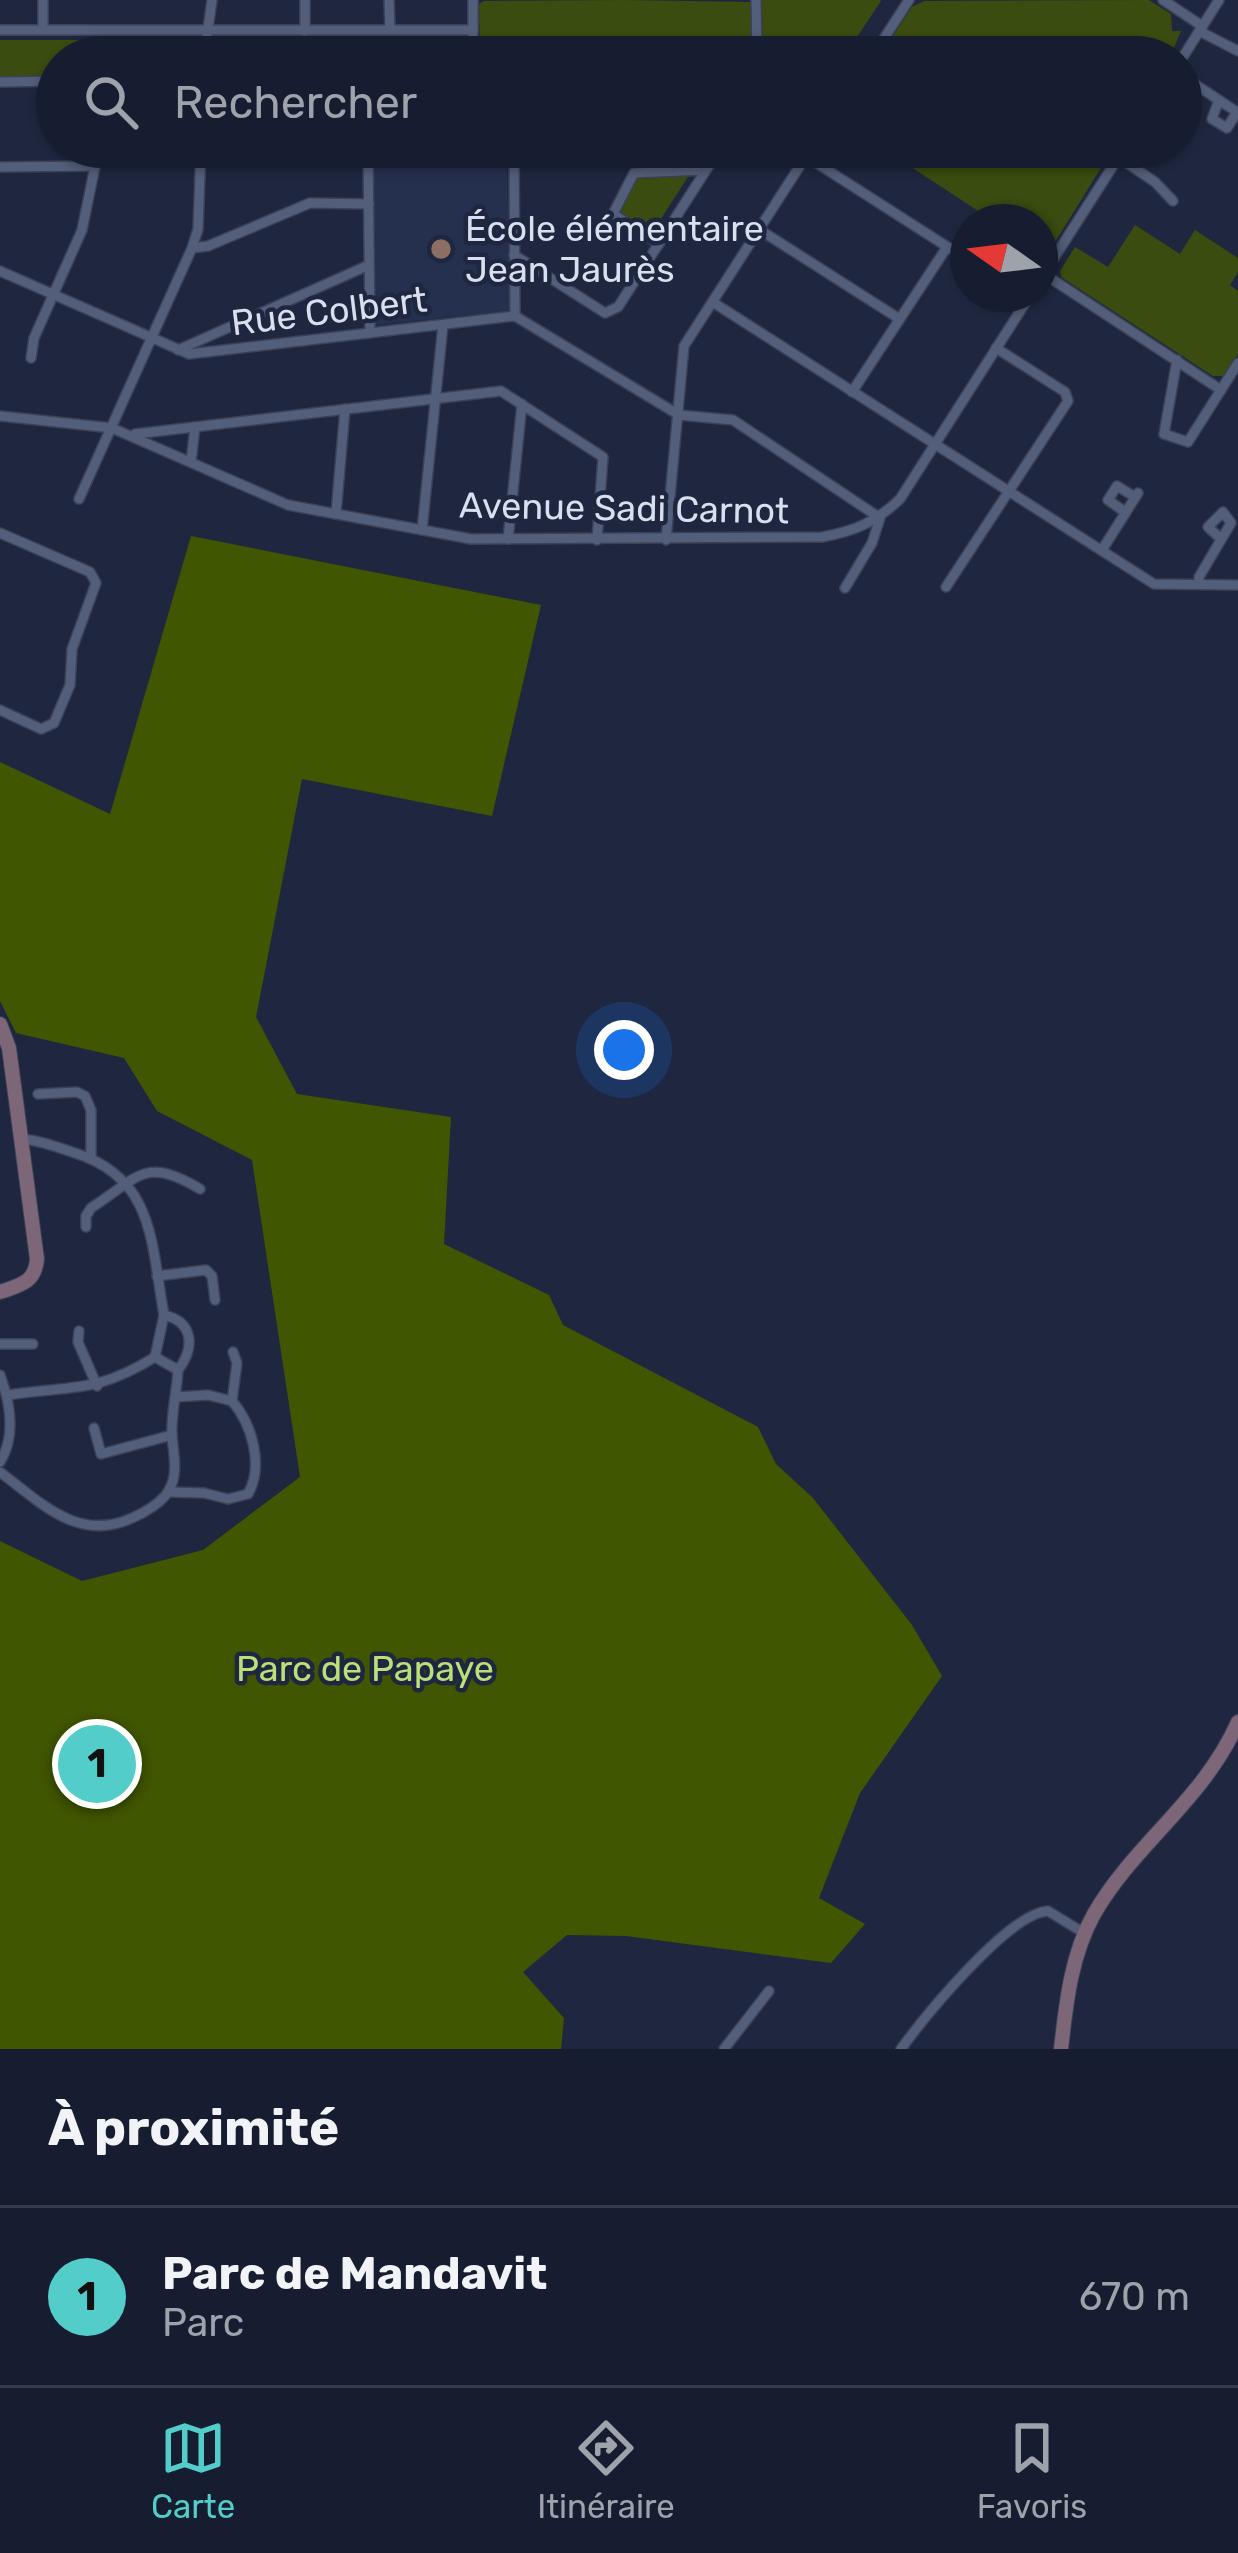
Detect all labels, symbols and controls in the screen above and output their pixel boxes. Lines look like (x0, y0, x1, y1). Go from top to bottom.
search box (36, 36, 1202, 168)
icon: search (78, 69, 144, 135)
text: Rechercher (174, 76, 417, 129)
north arrow (950, 204, 1058, 312)
place label: École élémentaire Jean Jaurès (465, 207, 764, 291)
marker: École élémentaire Jean Jaurès (428, 236, 454, 262)
street label: Rue Colbert (229, 278, 429, 344)
street label: Avenue Sadi Carnot (459, 484, 789, 532)
your location (594, 1020, 654, 1080)
park label: Parc de Papaye (236, 1647, 494, 1690)
pin: 1 (58, 1719, 136, 1809)
text: À proximité (48, 2097, 339, 2158)
text: Parc de Mandavit (162, 2247, 547, 2300)
text: 1 (77, 2274, 97, 2320)
text: 670 m (1079, 2274, 1190, 2320)
text: Parc (162, 2300, 244, 2346)
tab: Carte (151, 2415, 235, 2526)
tab: Itinéraire (537, 2415, 675, 2526)
tab: Favoris (977, 2415, 1087, 2526)

